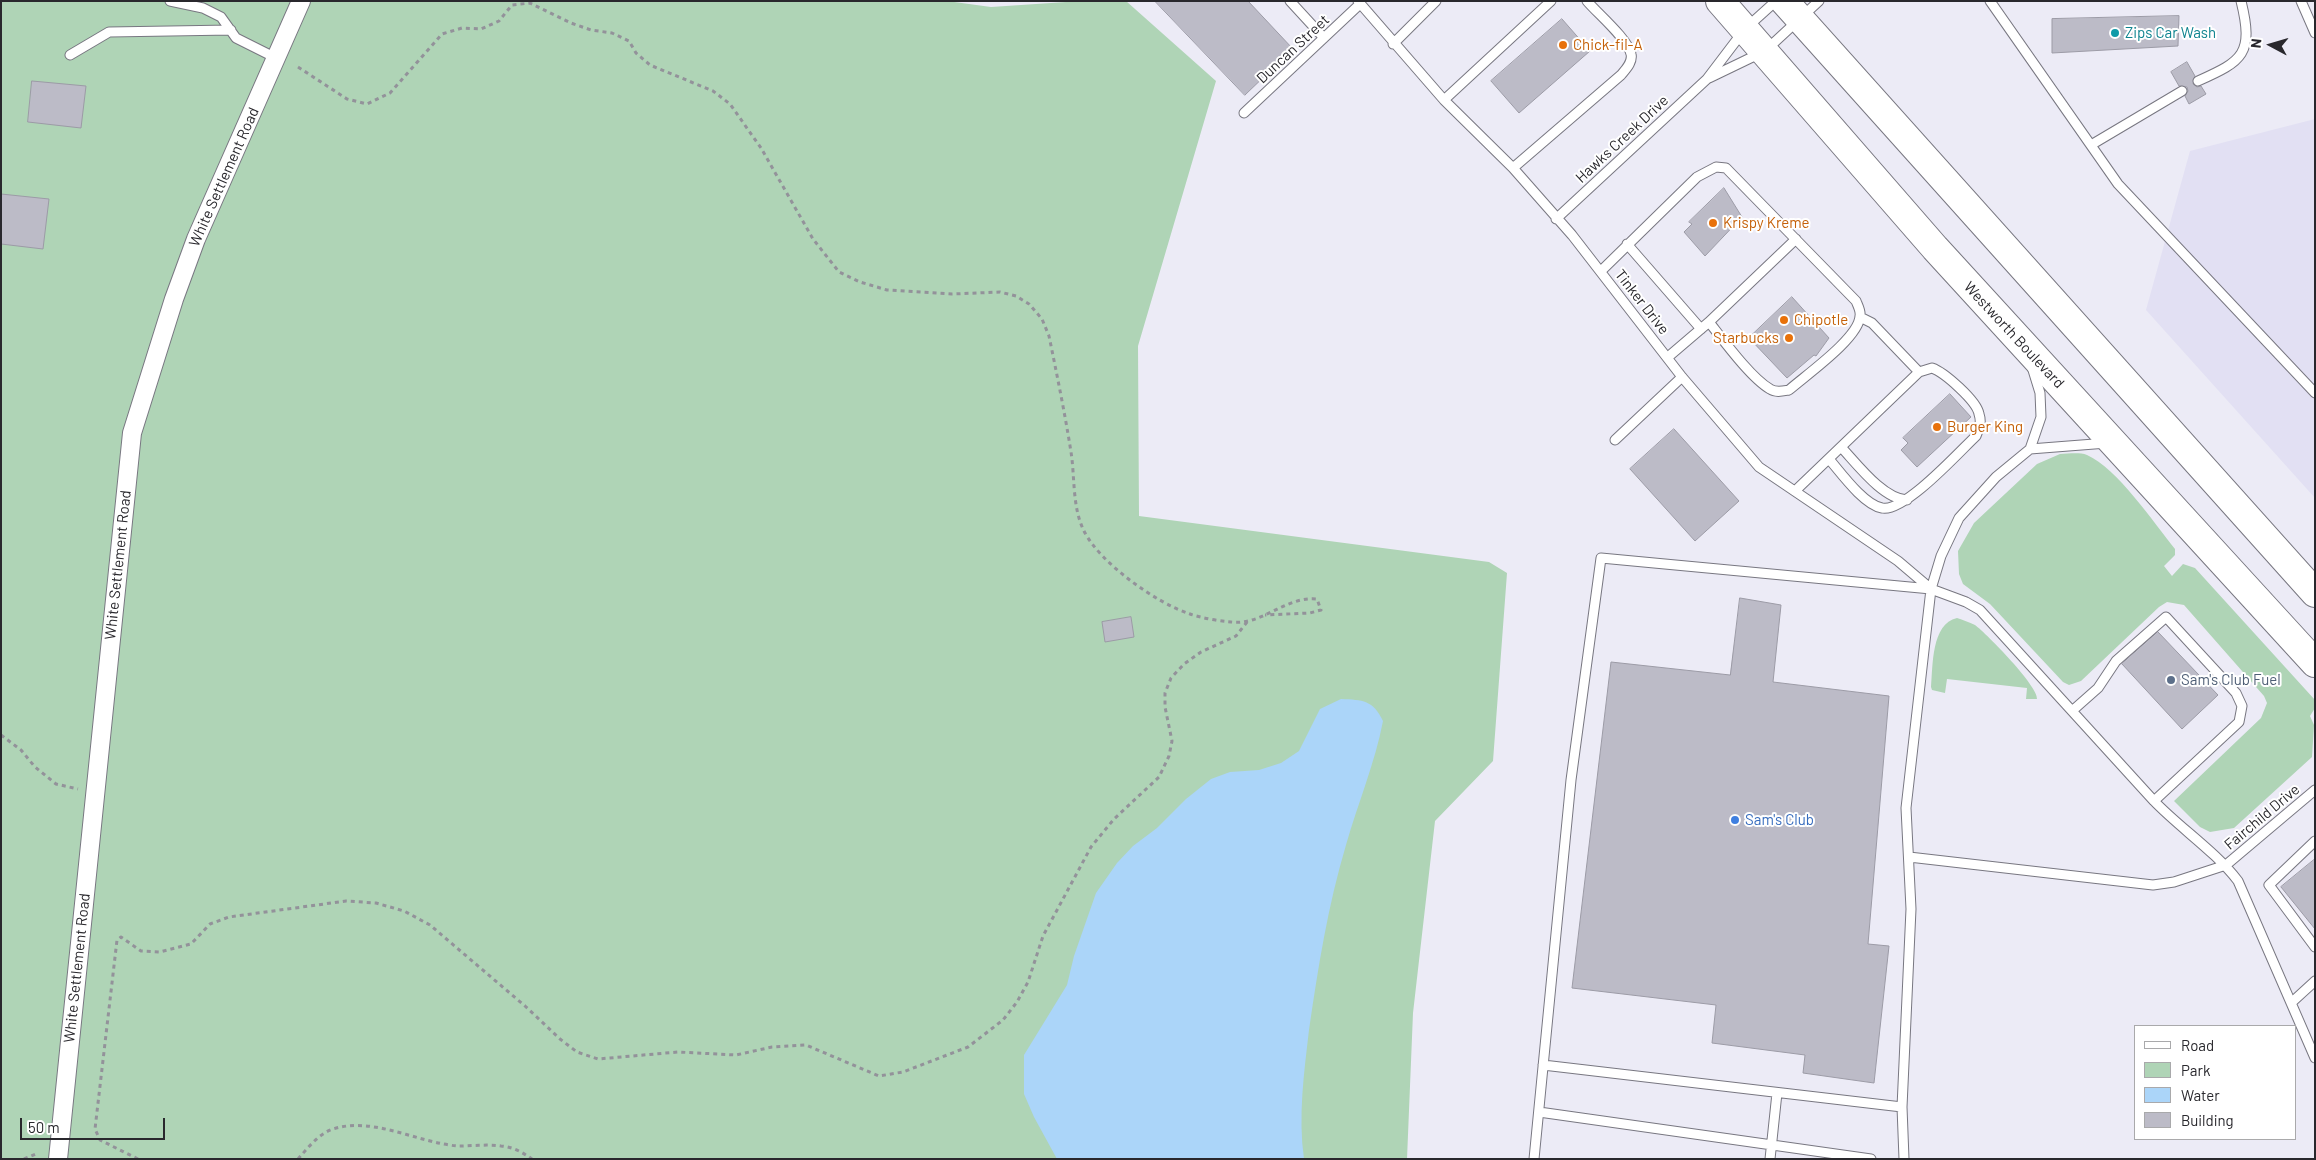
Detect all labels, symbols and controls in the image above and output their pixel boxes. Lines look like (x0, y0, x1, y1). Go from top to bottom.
street label: Duncan Street (1253, 11, 1333, 87)
north arrow (2246, 20, 2296, 70)
place label: Zips Car Wash (2125, 24, 2216, 42)
marker: Zips Car Wash (2109, 27, 2121, 39)
place label: Chick-fil-A (1573, 36, 1643, 54)
text: N (2247, 38, 2265, 49)
marker: Chick-fil-A (1557, 39, 1569, 51)
street label: Hawks Creek Drive (1572, 91, 1672, 187)
street label: White Settlement Road (185, 105, 263, 249)
place label: Krispy Kreme (1723, 214, 1810, 232)
marker: Krispy Kreme (1707, 217, 1719, 229)
street label: Tinker Drive (1611, 266, 1673, 338)
street label: Westworth Boulevard (1960, 278, 2068, 392)
place label: Chipotle (1794, 311, 1848, 329)
marker: Chipotle (1778, 314, 1790, 326)
place label: Starbucks (1713, 329, 1779, 347)
marker: Starbucks (1783, 332, 1795, 344)
place label: Burger King (1947, 418, 2023, 436)
marker: Burger King (1931, 421, 1943, 433)
street label: White Settlement Road (101, 489, 135, 641)
place label: Sam's Club Fuel (2181, 671, 2281, 689)
marker: Sam's Club Fuel (2165, 674, 2177, 686)
street label: Fairchild Drive (2221, 780, 2303, 854)
place label: Sam's Club (1745, 811, 1814, 829)
marker: Sam's Club (1729, 814, 1741, 826)
street label: White Settlement Road (60, 892, 94, 1044)
legend (2134, 1025, 2296, 1140)
text: Road (2181, 1036, 2214, 1054)
text: Park (2181, 1061, 2210, 1079)
text: Water (2181, 1086, 2220, 1104)
scale bar (22, 1108, 168, 1140)
text: Building (2181, 1111, 2234, 1129)
text: 50 m (28, 1118, 60, 1136)

